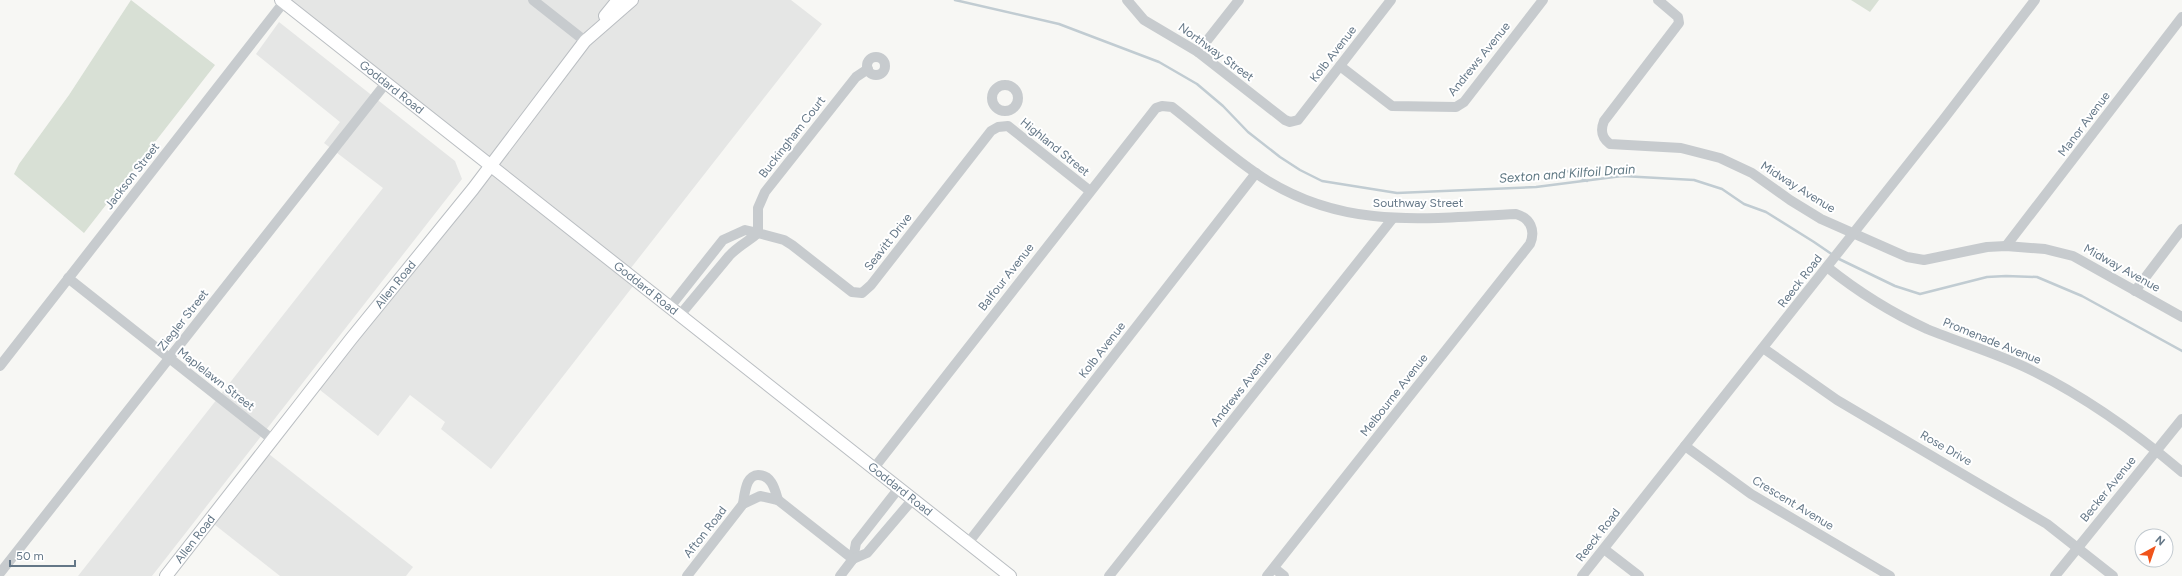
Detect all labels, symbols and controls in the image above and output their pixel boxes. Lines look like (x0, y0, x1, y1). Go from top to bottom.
street label: Andrews Avenue (1445, 19, 1513, 99)
street label: Northway Street (1176, 20, 1257, 84)
street label: Kolb Avenue (1307, 23, 1360, 85)
street label: Goddard Road (357, 58, 427, 117)
street label: Manor Avenue (2055, 88, 2113, 159)
street label: Buckingham Court (756, 93, 829, 181)
street label: Highland Street (1018, 115, 1093, 179)
street label: Jackson Street (102, 140, 163, 212)
street label: Midway Avenue (1758, 159, 1838, 216)
water label: Sexton and Kilfoil Drain (1498, 161, 1636, 186)
street label: Southway Street (1373, 196, 1464, 210)
street label: Seavitt Drive (861, 210, 915, 273)
street label: Balfour Avenue (975, 240, 1037, 314)
street label: Midway Avenue (2081, 241, 2163, 295)
street label: Reeck Road (1775, 252, 1825, 310)
street label: Allen Road (372, 258, 419, 311)
street label: Goddard Road (611, 259, 681, 318)
street label: Ziegler Street (155, 286, 212, 353)
street label: Promenade Avenue (1941, 315, 2044, 367)
street label: Kolb Avenue (1076, 319, 1129, 381)
street label: Maplelawn Street (175, 345, 258, 414)
street label: Andrews Avenue (1208, 349, 1275, 429)
street label: Melbourne Avenue (1357, 351, 1431, 439)
street label: Rose Drive (1918, 428, 1975, 469)
street label: Becker Avenue (2077, 453, 2139, 525)
street label: Goddard Road (865, 459, 935, 519)
street label: Crescent Avenue (1750, 473, 1837, 533)
street label: Afton Road (681, 504, 729, 560)
street label: Reeck Road (1573, 506, 1623, 564)
street label: Allen Road (172, 512, 218, 566)
north arrow (2134, 528, 2174, 568)
text: N (2153, 533, 2168, 548)
scale bar (10, 542, 75, 568)
text: 50 m (16, 549, 44, 563)

